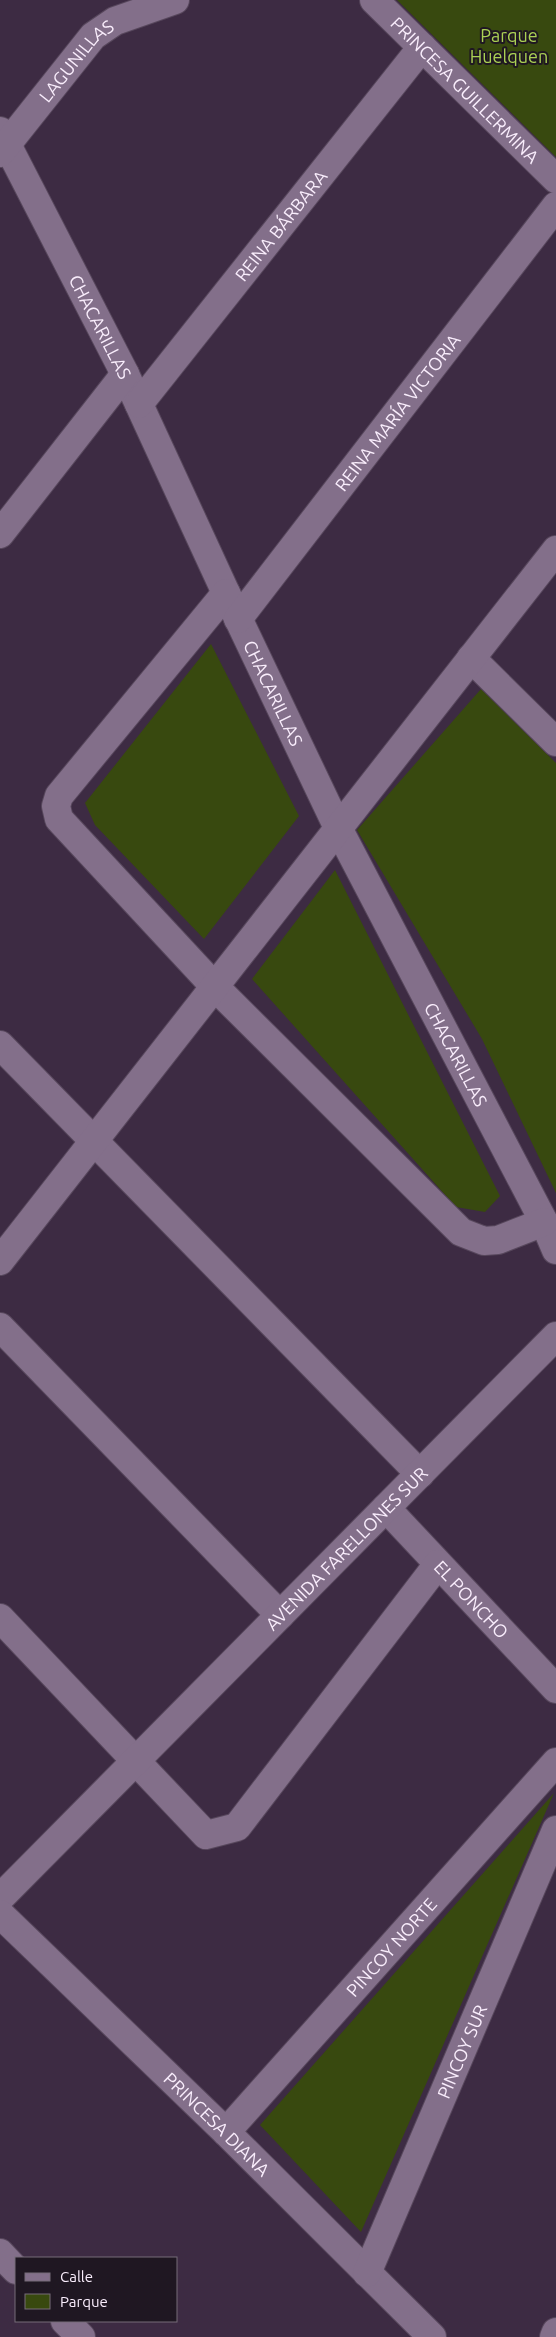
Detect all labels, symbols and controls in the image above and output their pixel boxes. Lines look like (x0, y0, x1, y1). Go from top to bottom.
street label: PRINCESA GUILLERMINA (387, 13, 544, 167)
street label: LAGUNILLAS (35, 15, 117, 106)
park label: Parque Huelquen (470, 25, 548, 66)
street label: REINA BÁRBARA (231, 166, 331, 285)
street label: CHACARILLAS (66, 271, 136, 382)
street label: REINA MARÍA VICTORIA (331, 330, 464, 494)
street label: CHACARILLAS (240, 637, 307, 749)
street label: CHACARILLAS (421, 999, 492, 1110)
street label: AVENIDA FARELLONES SUR (261, 1463, 431, 1634)
street label: EL PONCHO (431, 1556, 513, 1642)
street label: PINCOY NORTE (342, 1894, 440, 2000)
street label: PINCOY SUR (433, 2001, 490, 2101)
street label: PRINCESA DIANA (160, 2068, 274, 2180)
legend (15, 2257, 178, 2322)
text: Calle (60, 2268, 93, 2285)
text: Parque (60, 2293, 108, 2310)

